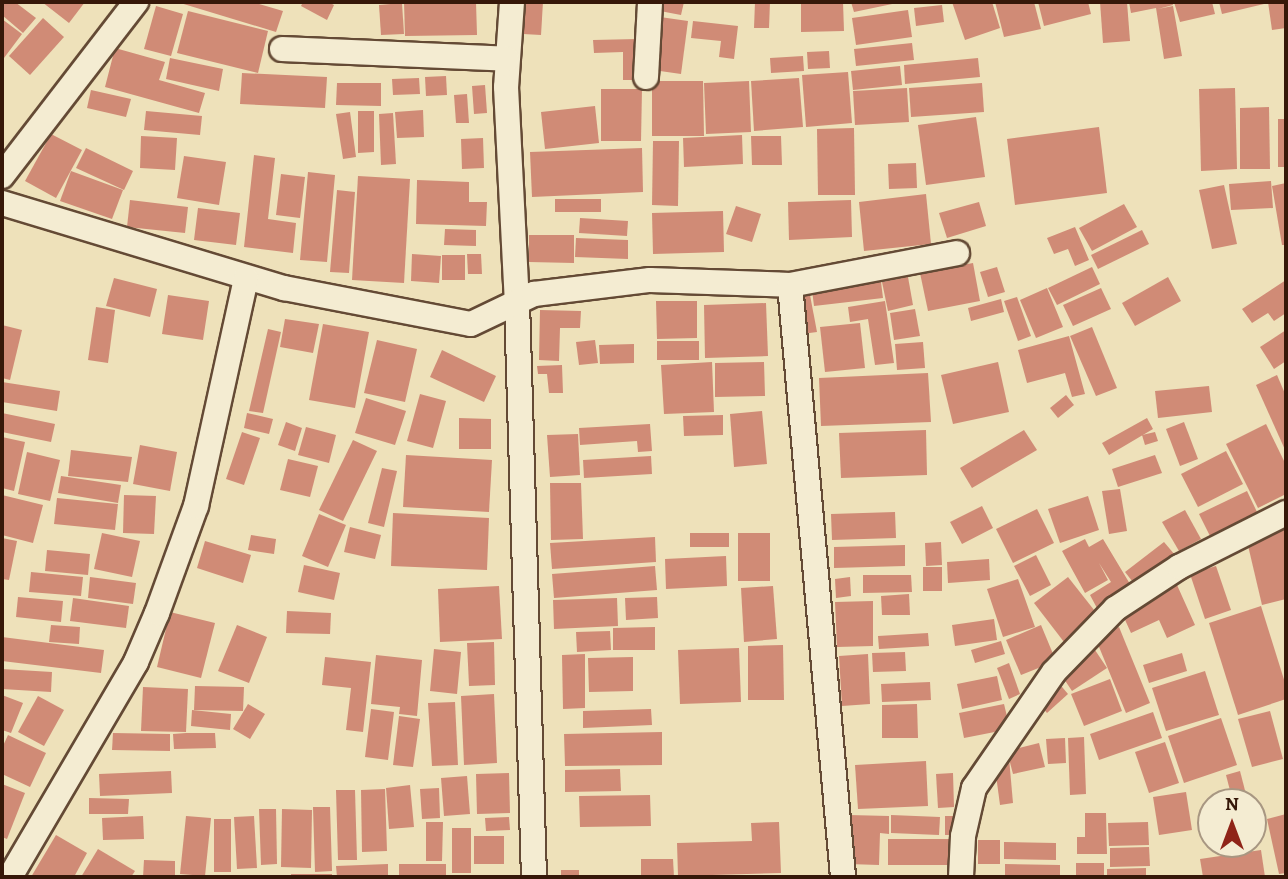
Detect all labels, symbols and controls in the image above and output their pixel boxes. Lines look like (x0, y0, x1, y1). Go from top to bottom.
north arrow (1197, 788, 1267, 858)
text: N (1225, 791, 1239, 817)

